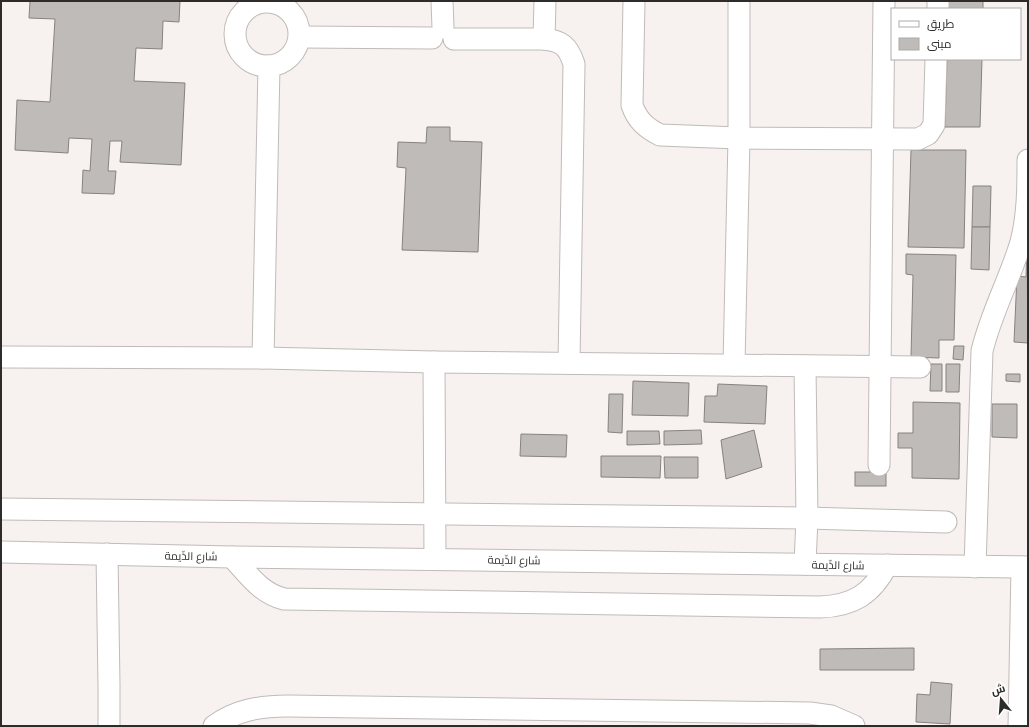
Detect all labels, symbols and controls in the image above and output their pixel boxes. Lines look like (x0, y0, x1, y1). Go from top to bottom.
legend (891, 8, 1021, 60)
text: طريق (927, 16, 955, 31)
text: مبنى (927, 36, 952, 51)
street label: شارع الدِّيمة (164, 549, 218, 564)
street label: شارع الدِّيمة (487, 553, 541, 568)
street label: شارع الدِّيمة (811, 558, 865, 573)
north arrow (981, 679, 1021, 719)
text: ش (989, 681, 1007, 698)

